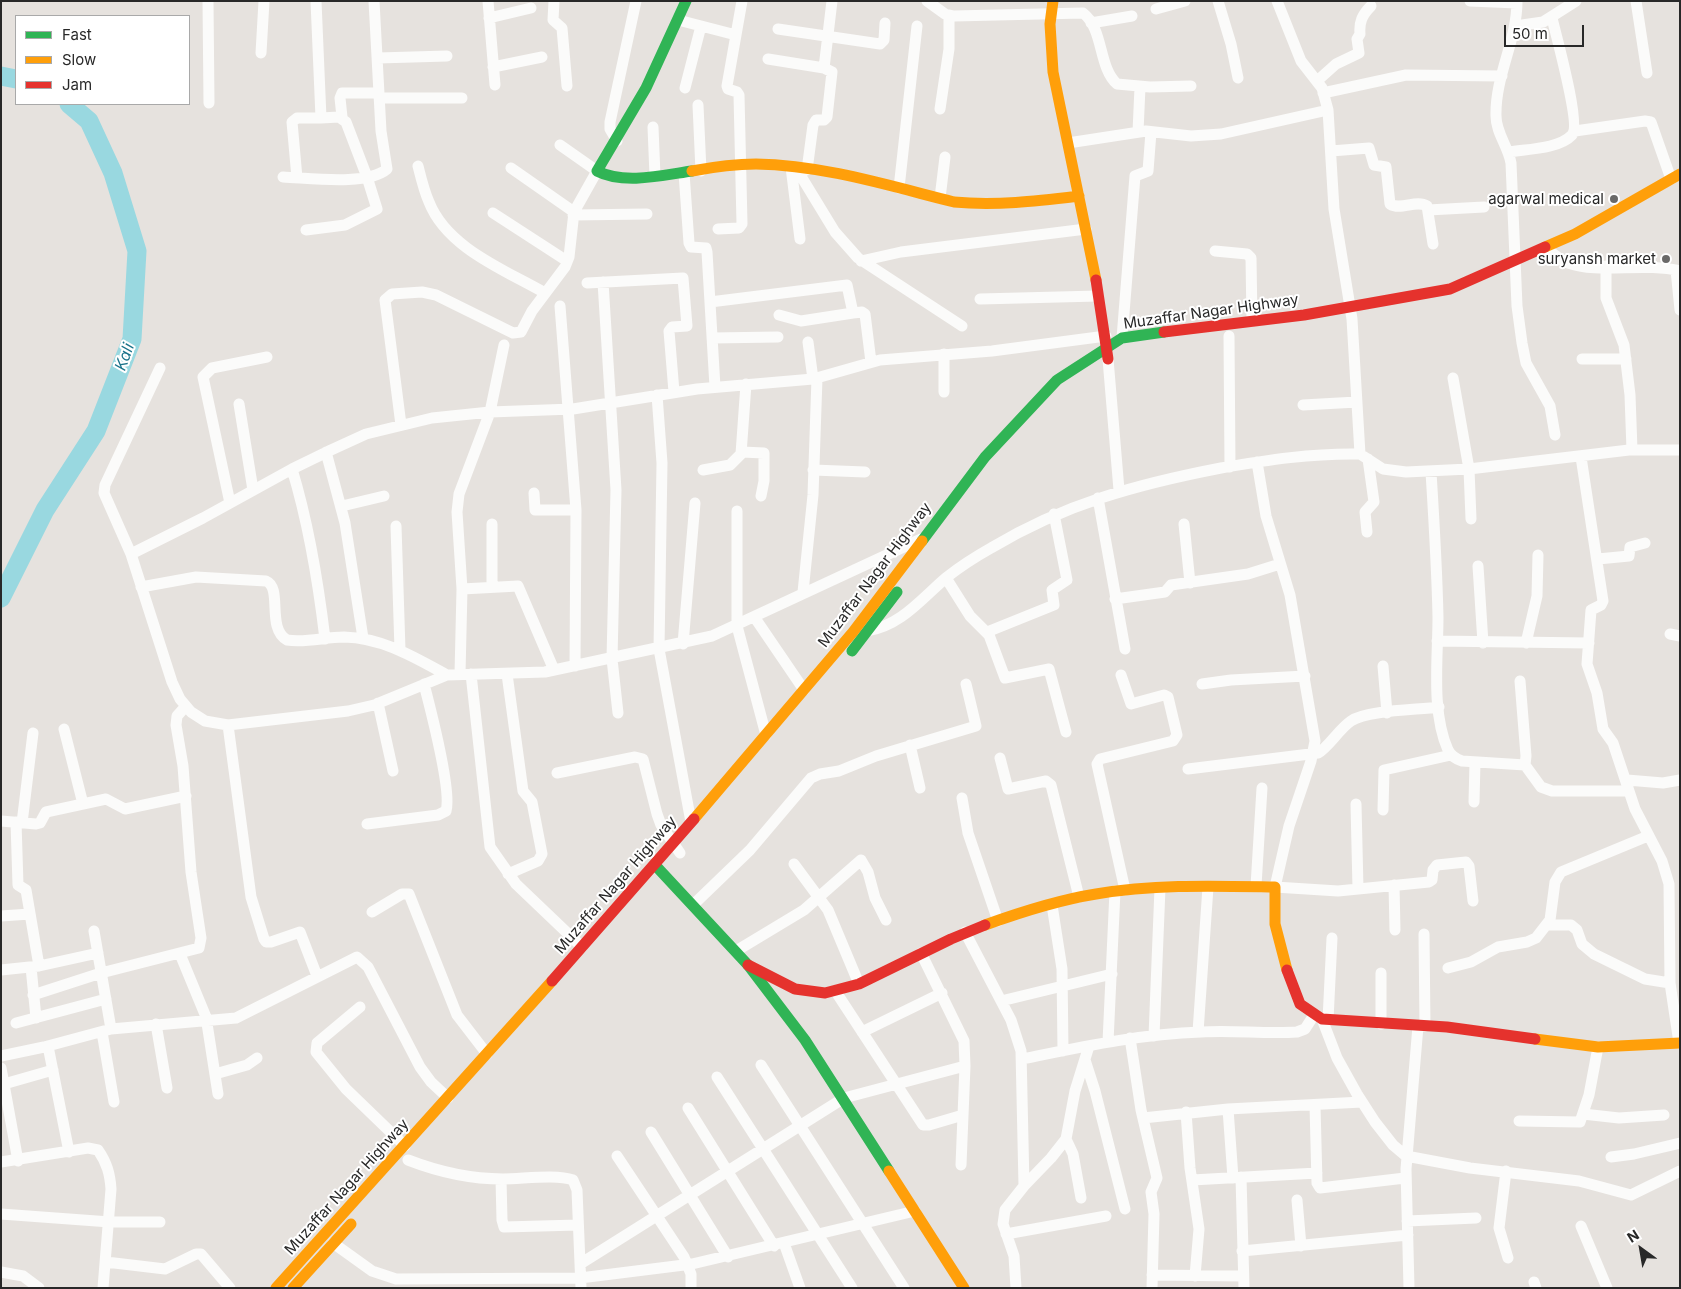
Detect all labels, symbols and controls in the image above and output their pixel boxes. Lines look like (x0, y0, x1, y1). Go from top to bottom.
legend (15, 15, 190, 105)
scale bar (1506, 15, 1586, 47)
text: 50 m (1512, 24, 1548, 43)
text: Fast (62, 25, 92, 44)
text: Slow (62, 50, 96, 69)
text: Jam (62, 75, 92, 94)
place label: agarwal medical (1488, 190, 1604, 208)
marker: agarwal medical (1608, 193, 1620, 205)
place label: suryansh market (1538, 250, 1656, 268)
marker: suryansh market (1660, 253, 1672, 265)
street label: Muzaffar Nagar Highway (1122, 291, 1300, 333)
water label: Kali (111, 341, 139, 373)
street label: Muzaffar Nagar Highway (815, 499, 935, 651)
street label: Muzaffar Nagar Highway (551, 812, 681, 958)
street label: Muzaffar Nagar Highway (281, 1115, 413, 1259)
north arrow (1616, 1224, 1666, 1274)
text: N (1624, 1226, 1642, 1246)

